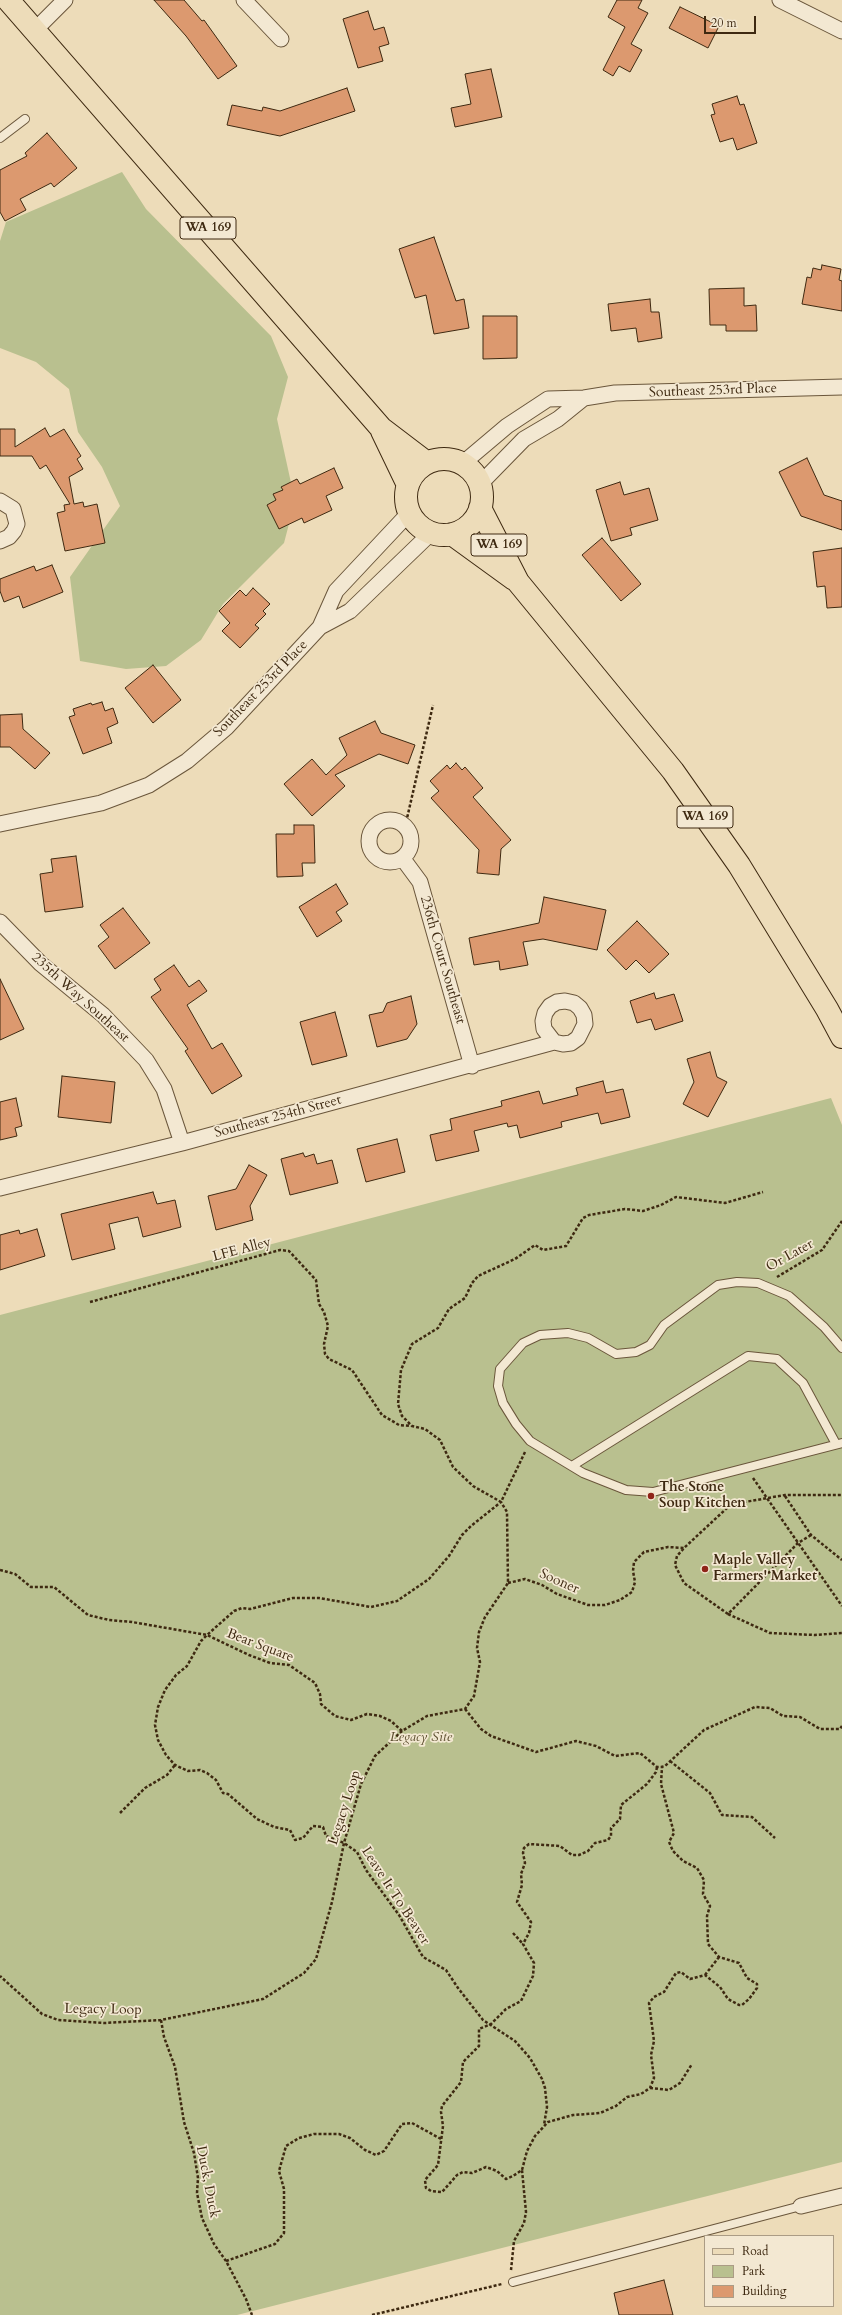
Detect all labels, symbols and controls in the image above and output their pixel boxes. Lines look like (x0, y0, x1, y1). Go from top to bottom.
scale bar (706, 8, 758, 34)
text: 20 m (711, 15, 737, 31)
road number: WA 169 (180, 217, 236, 239)
street label: Southeast 253rd Place (649, 380, 777, 402)
road number: WA 169 (471, 534, 527, 556)
street label: Southeast 253rd Place (210, 637, 312, 741)
road number: WA 169 (677, 806, 733, 828)
street label: 236th Court Southeast (416, 894, 468, 1026)
street label: 235th Way Southeast (28, 950, 132, 1046)
street label: Southeast 254th Street (213, 1092, 343, 1142)
street label: LFE Alley (211, 1234, 273, 1266)
street label: Or Later (763, 1236, 817, 1276)
place label: The Stone Soup Kitchen (659, 1480, 746, 1512)
marker: The Stone Soup Kitchen (646, 1491, 656, 1501)
place label: Maple Valley Farmers' Market (713, 1553, 817, 1586)
marker: Maple Valley Farmers' Market (700, 1564, 710, 1574)
street label: Sooner (537, 1566, 581, 1598)
street label: Bear Square (224, 1626, 296, 1666)
park label: Legacy Site (390, 1730, 452, 1746)
street label: Legacy Loop (325, 1769, 365, 1847)
street label: Leave It To Beaver (357, 1844, 433, 1948)
street label: Legacy Loop (64, 2001, 142, 2019)
street label: Duck, Duck (192, 2144, 222, 2220)
legend (704, 2235, 834, 2307)
text: Road (742, 2243, 768, 2259)
text: Park (742, 2263, 765, 2279)
text: Building (742, 2283, 786, 2299)

